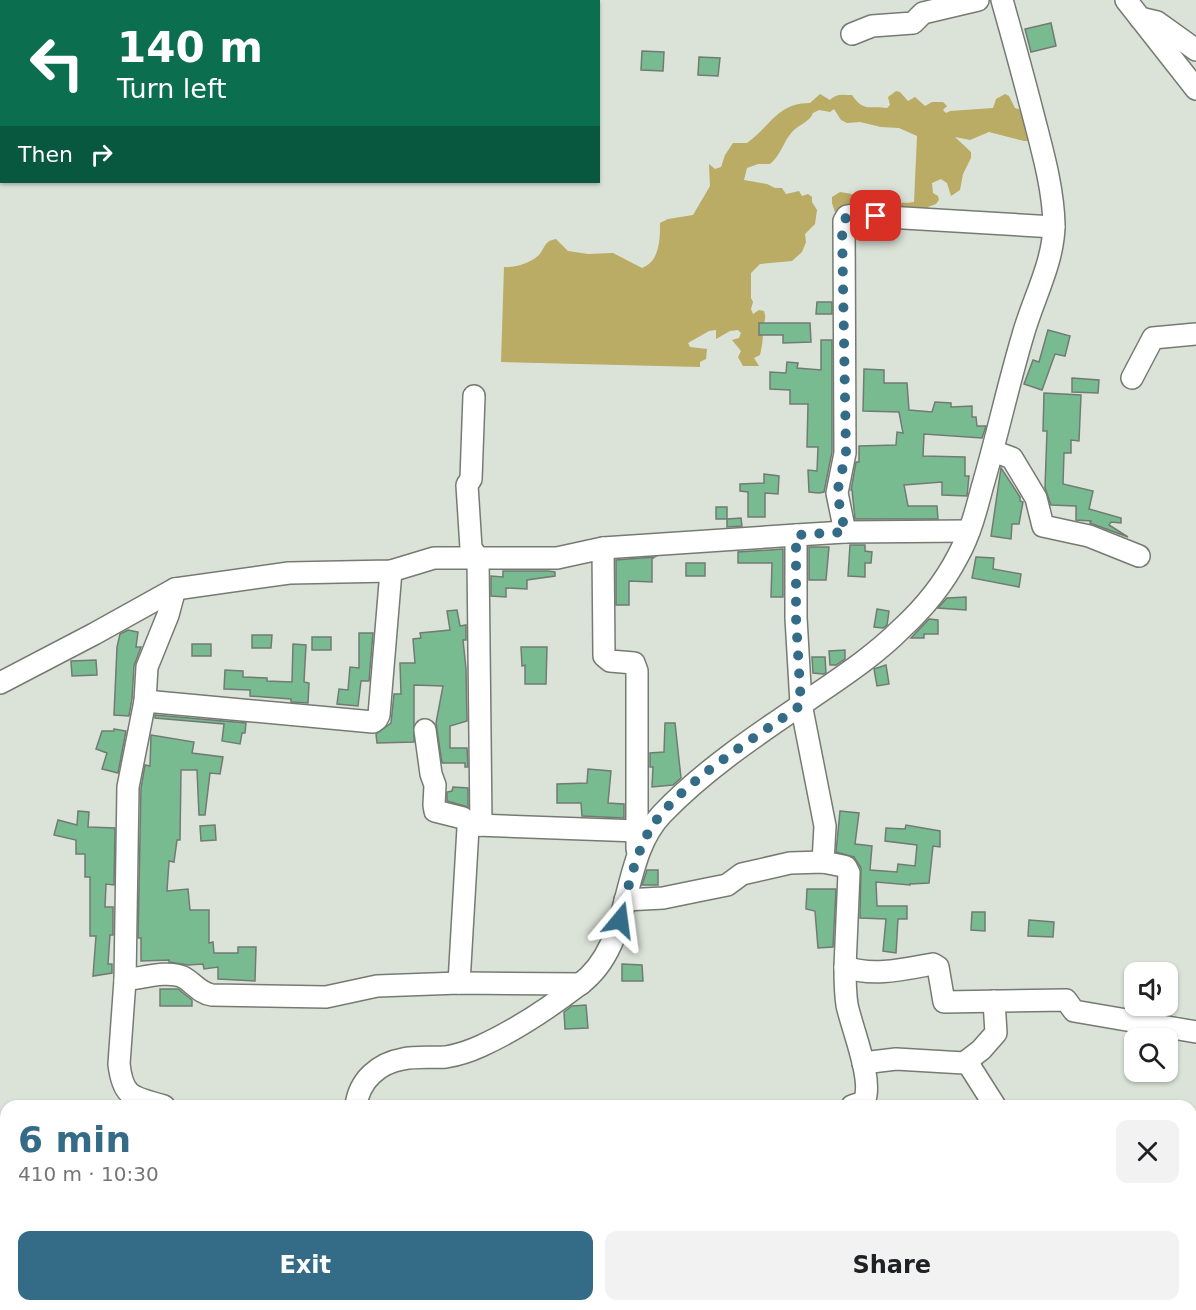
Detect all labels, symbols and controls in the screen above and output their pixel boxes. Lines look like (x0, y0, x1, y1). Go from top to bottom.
text: 140 m (117, 23, 263, 72)
icon: left (18, 24, 96, 102)
text: Turn left (117, 73, 227, 104)
icon: right (85, 138, 118, 171)
text: Then (18, 142, 73, 167)
pin (850, 190, 901, 241)
icon: arrive (859, 199, 892, 232)
position arrow (588, 888, 652, 952)
map controls (1124, 962, 1178, 1082)
button: sound (1124, 962, 1178, 1016)
button: search (1124, 1028, 1178, 1082)
text: 6 min (18, 1119, 131, 1160)
button: close (1116, 1120, 1179, 1183)
text: 410 m · 10:30 (18, 1162, 159, 1186)
button: Exit (18, 1231, 593, 1300)
button: Share (605, 1231, 1179, 1300)

